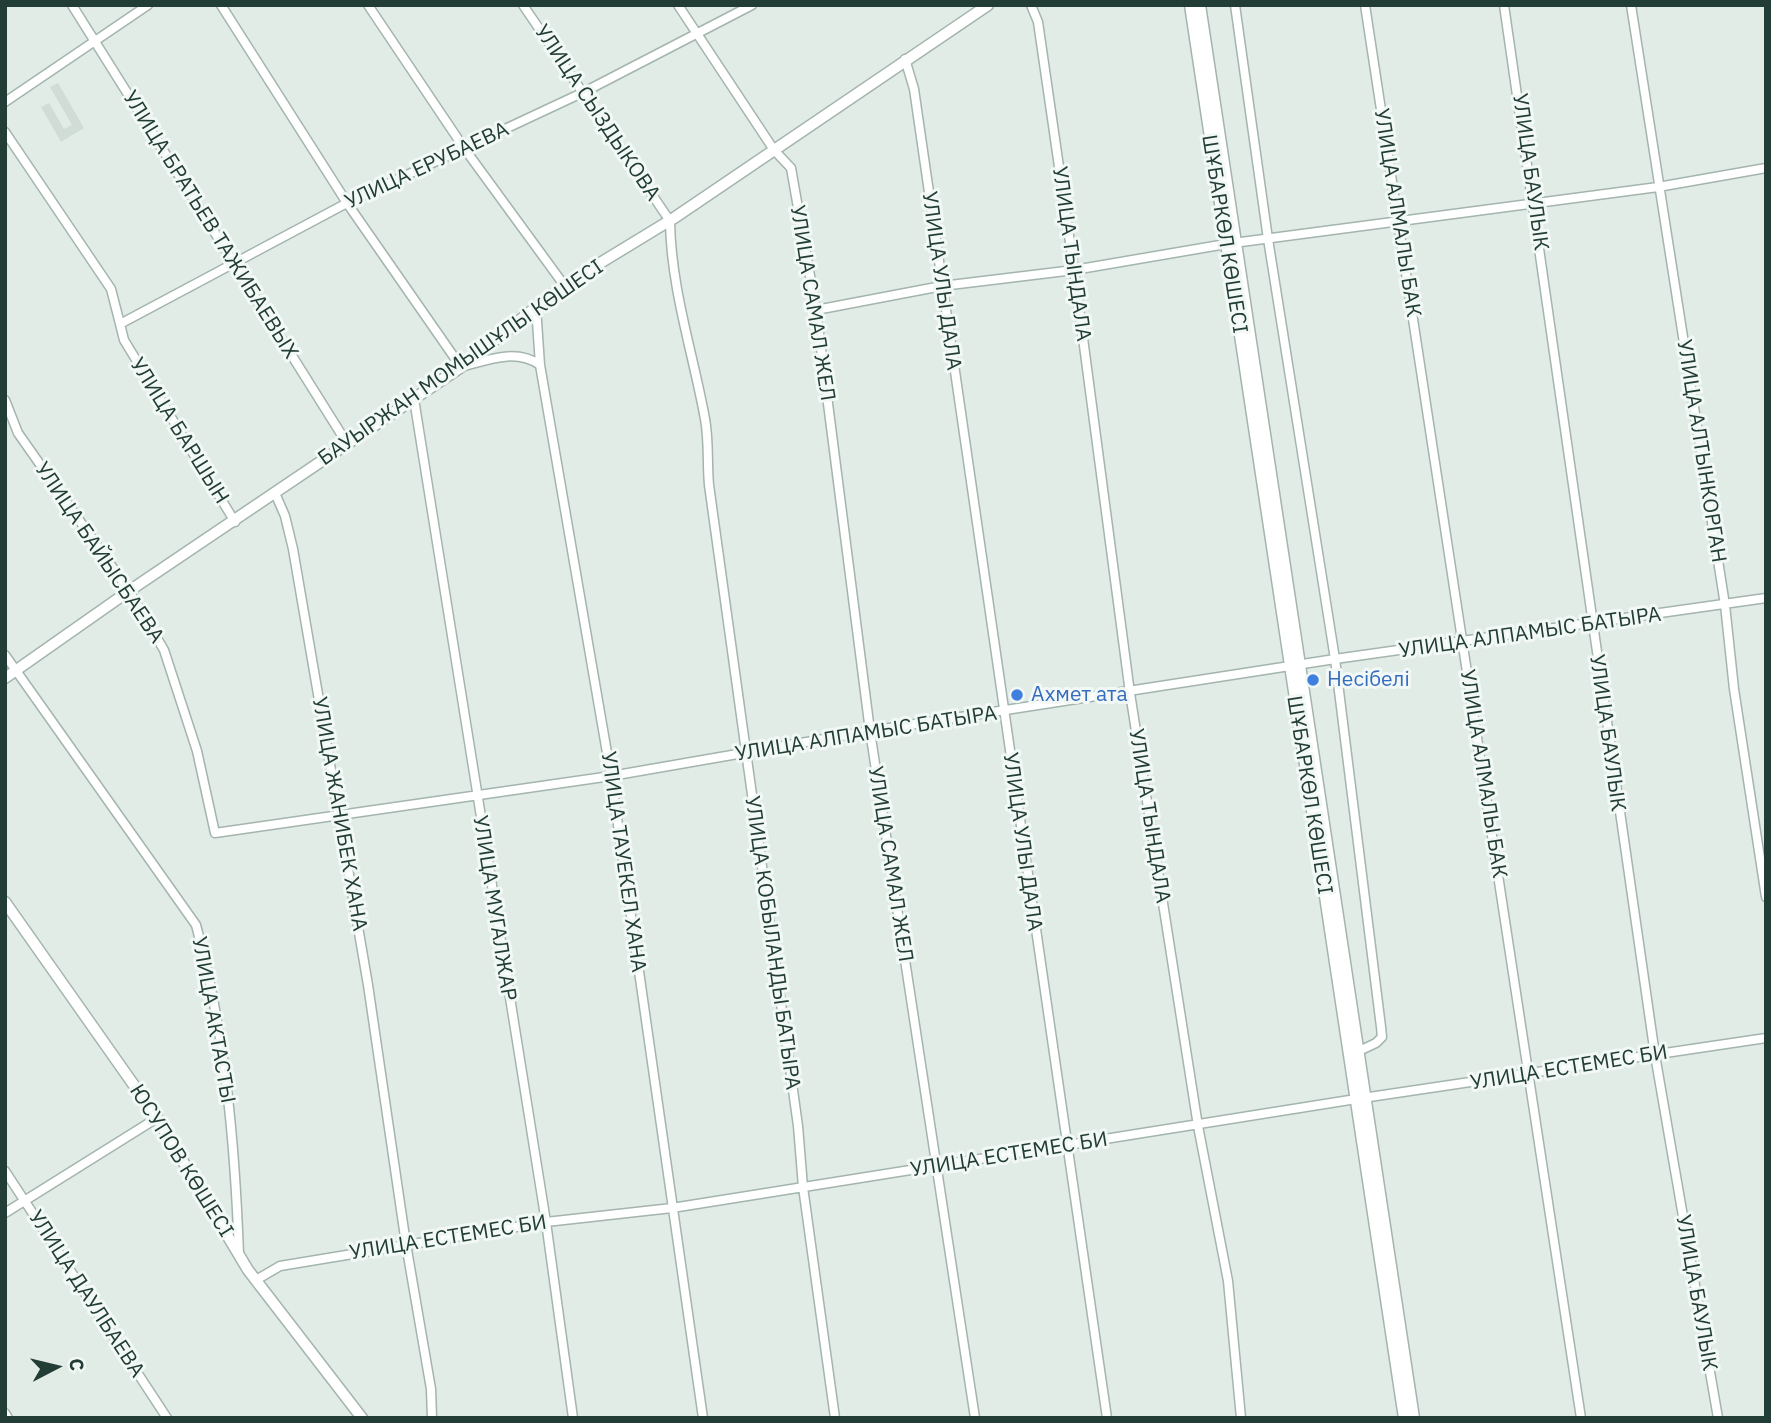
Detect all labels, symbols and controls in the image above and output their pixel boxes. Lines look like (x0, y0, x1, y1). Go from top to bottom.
street label: УЛИЦА СЫЗДЫКОВА (529, 20, 665, 206)
street label: УЛИЦА БРАТЬЕВ ТАЖИБАЕВЫХ (117, 86, 303, 364)
street label: УЛИЦА БАУЛЫК (1506, 92, 1554, 252)
street label: УЛИЦА АЛМАЛЫ БАК (1368, 107, 1426, 319)
street label: УЛИЦА ЕРУБАЕВА (341, 117, 513, 215)
street label: ШҰБАРКӨЛ КӨШЕСІ (1196, 133, 1252, 335)
street label: УЛИЦА ТЫНДАЛА (1046, 165, 1096, 343)
street label: УЛИЦА УЛЫ ДАЛА (916, 190, 966, 372)
street label: УЛИЦА САМАЛ ЖЕЛ (784, 203, 840, 403)
street label: БАУЫРЖАН МОМЫШҰЛЫ КӨШЕСІ (314, 255, 608, 471)
street label: УЛИЦА АЛТЫНКОРГАН (1671, 338, 1731, 564)
street label: УЛИЦА БАРШЫН (124, 353, 234, 509)
street label: УЛИЦА БАЙЫСБАЕВА (29, 458, 169, 648)
street label: УЛИЦА АЛПАМЫС БАТЫРА (1397, 602, 1663, 664)
street label: УЛИЦА БАУЛЫК (1583, 653, 1631, 813)
place label: Несібелі (1327, 667, 1410, 693)
street label: УЛИЦА АЛМАЛЫ БАК (1454, 668, 1512, 880)
marker: Несібелі (1305, 672, 1321, 688)
place label: Ахмет ата (1031, 682, 1128, 708)
marker: Ахмет ата (1009, 687, 1025, 703)
street label: ШҰБАРКӨЛ КӨШЕСІ (1281, 694, 1337, 896)
street label: УЛИЦА ЖАНИБЕК ХАНА (306, 695, 372, 933)
street label: УЛИЦА АЛПАМЫС БАТЫРА (733, 701, 999, 767)
street label: УЛИЦА ТЫНДАЛА (1123, 727, 1175, 905)
street label: УЛИЦА ТАУЕКЕЛ ХАНА (595, 750, 651, 974)
street label: УЛИЦА УЛЫ ДАЛА (997, 751, 1047, 933)
street label: УЛИЦА САМАЛ ЖЕЛ (862, 764, 918, 964)
street label: УЛИЦА КОБЫЛАНДЫ БАТЫРА (739, 794, 805, 1092)
street label: УЛИЦА МУГАЛЖАР (467, 813, 521, 1003)
street label: УЛИЦА АКТАСТЫ (186, 935, 240, 1105)
street label: УЛИЦА ЕСТЕМЕС БИ (1469, 1040, 1669, 1096)
street label: ЮСУПОВ КӨШЕСІ (124, 1080, 238, 1242)
street label: УЛИЦА ЕСТЕМЕС БИ (909, 1127, 1109, 1183)
street label: УЛИЦА ДАУЛБАЕВА (23, 1206, 149, 1382)
street label: УЛИЦА ЕСТЕМЕС БИ (348, 1210, 548, 1266)
street label: УЛИЦА БАУЛЫК (1670, 1213, 1722, 1373)
north arrow (21, 1332, 91, 1402)
text: С (64, 1357, 90, 1372)

